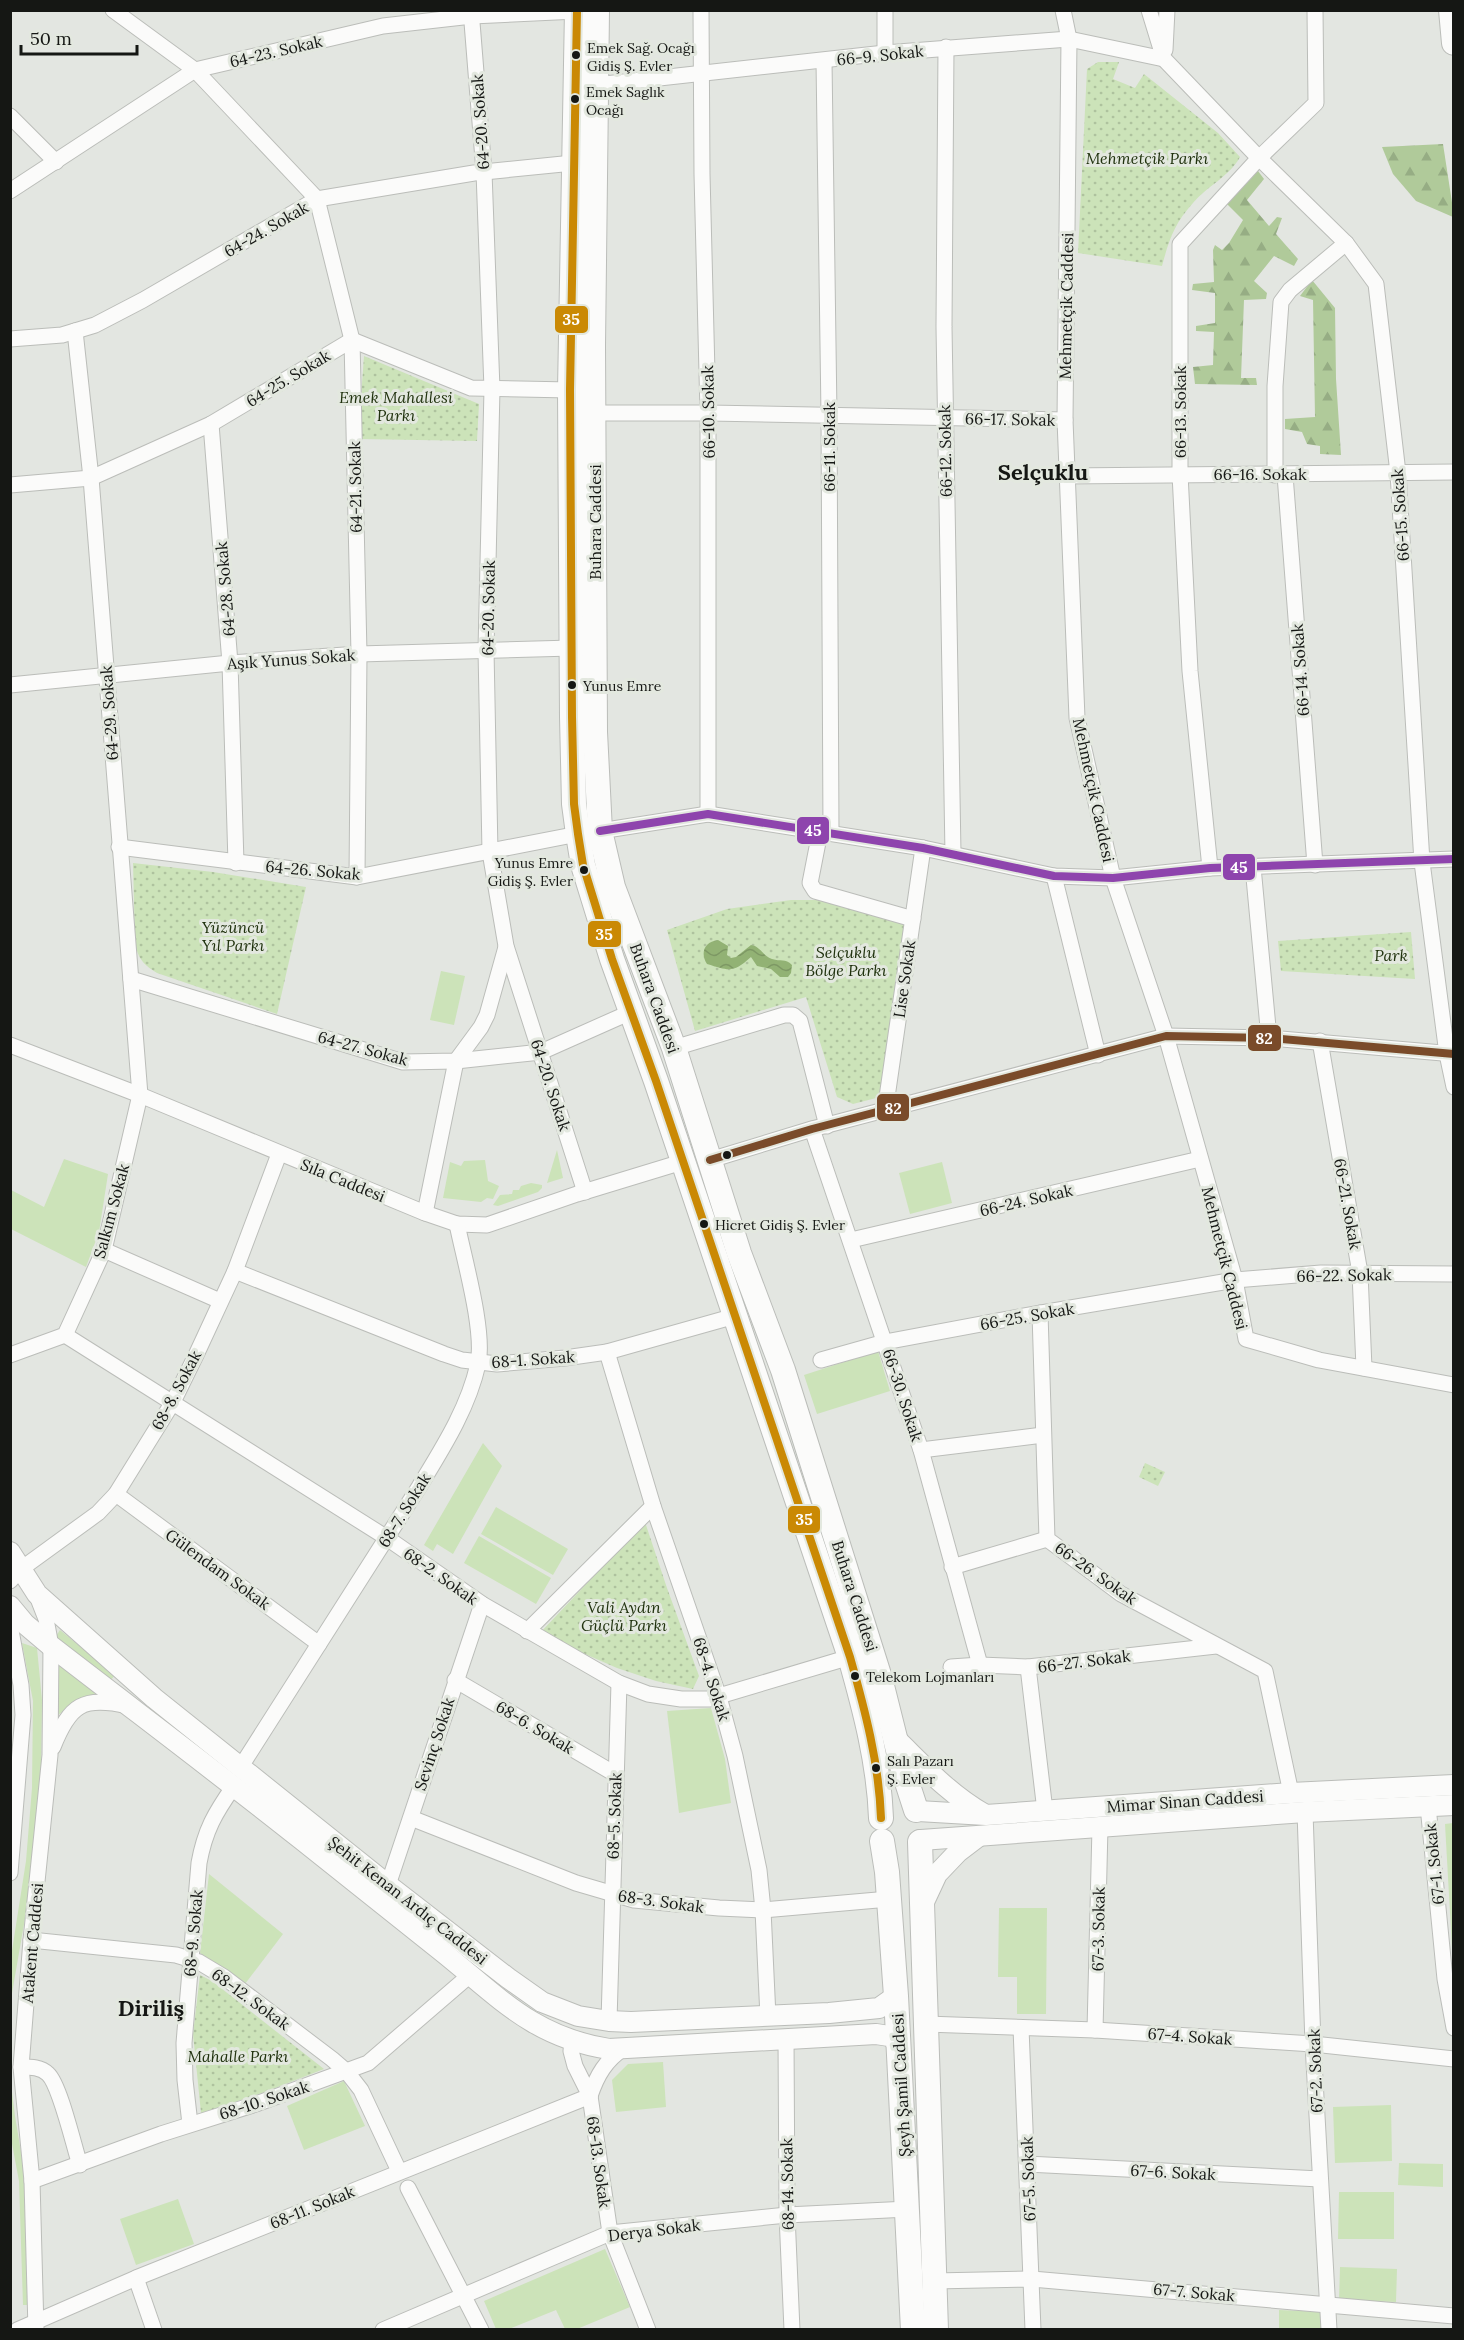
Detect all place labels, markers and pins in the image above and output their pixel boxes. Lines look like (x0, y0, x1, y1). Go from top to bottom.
place label: Emek Sağ. Ocağı Gidiş Ş. Evler (587, 39, 695, 75)
marker: Emek Sağ. Ocağı Gidiş Ş. Evler (570, 49, 582, 61)
place label: Emek Saglık Ocağı (586, 83, 665, 119)
marker: Emek Saglık Ocağı (569, 93, 581, 105)
place label: Yunus Emre (582, 677, 662, 695)
marker: Yunus Emre (566, 679, 578, 691)
place label: Yunus Emre Gidiş Ş. Evler (488, 854, 573, 890)
marker: Yunus Emre Gidiş Ş. Evler (578, 864, 590, 876)
unlabelled marker (721, 1149, 733, 1161)
place label: Hicret Gidiş Ş. Evler (715, 1216, 845, 1234)
marker: Hicret Gidiş Ş. Evler (698, 1218, 710, 1230)
place label: Telekom Lojmanları (866, 1668, 994, 1686)
marker: Telekom Lojmanları (849, 1670, 861, 1682)
place label: Salı Pazarı Ş. Evler (887, 1752, 954, 1788)
marker: Salı Pazarı Ş. Evler (870, 1762, 882, 1774)

